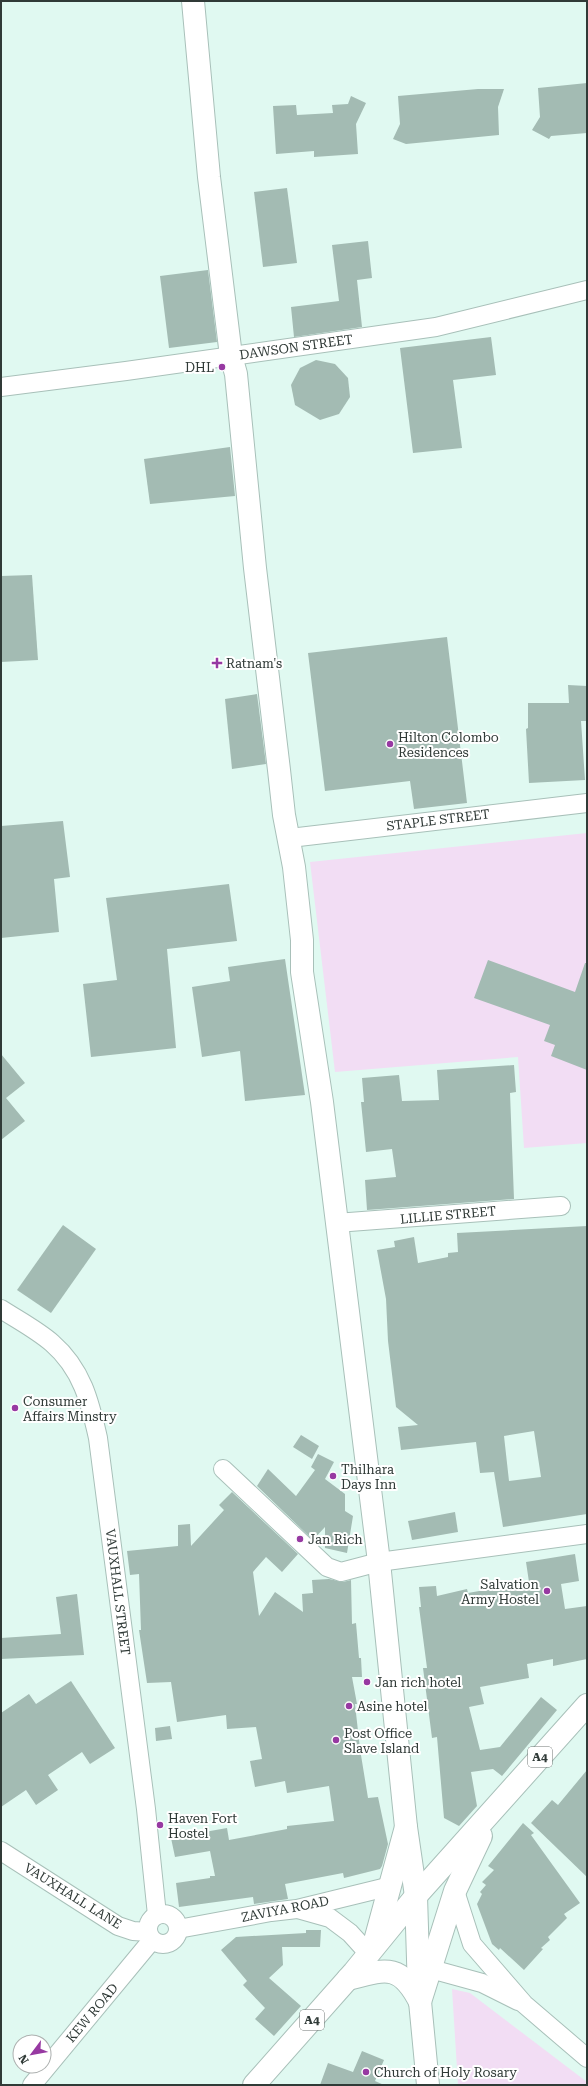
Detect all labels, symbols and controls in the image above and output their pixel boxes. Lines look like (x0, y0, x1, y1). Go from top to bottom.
street label: DAWSON STREET (238, 332, 354, 362)
place label: DHL (185, 360, 214, 375)
marker: DHL (217, 362, 227, 372)
place label: Ratnam's (226, 656, 282, 671)
marker: Ratnam's (211, 657, 223, 669)
place label: Hilton Colombo Residences (398, 730, 499, 760)
marker: Hilton Colombo Residences (385, 739, 395, 749)
street label: STAPLE STREET (385, 806, 491, 834)
street label: LILLIE STREET (399, 1203, 497, 1227)
place label: Consumer Affairs Minstry (23, 1394, 117, 1424)
marker: Consumer Affairs Minstry (10, 1403, 20, 1413)
place label: Thilhara Days Inn (341, 1462, 397, 1492)
marker: Thilhara Days Inn (328, 1471, 338, 1481)
street label: VAUXHALL STREET (103, 1528, 133, 1656)
place label: Jan Rich (308, 1532, 363, 1547)
marker: Jan Rich (295, 1534, 305, 1544)
place label: Salvation Army Hostel (461, 1577, 540, 1607)
marker: Salvation Army Hostel (542, 1586, 552, 1596)
place label: Jan rich hotel (375, 1675, 461, 1690)
marker: Jan rich hotel (362, 1677, 372, 1687)
place label: Asine hotel (357, 1699, 427, 1714)
marker: Asine hotel (344, 1701, 354, 1711)
place label: Post Office Slave Island (344, 1726, 420, 1756)
marker: Post Office Slave Island (331, 1735, 341, 1745)
road number: A4 (528, 1747, 552, 1767)
place label: Haven Fort Hostel (168, 1811, 237, 1841)
marker: Haven Fort Hostel (155, 1820, 165, 1830)
street label: VAUXHALL LANE (22, 1860, 124, 1932)
street label: ZAVIYA ROAD (240, 1893, 330, 1925)
street label: KEW ROAD (63, 1980, 121, 2046)
road number: A4 (300, 2010, 324, 2030)
north arrow (12, 2034, 52, 2074)
text: N (16, 2052, 32, 2066)
place label: Church of Holy Rosary (374, 2065, 517, 2080)
marker: Church of Holy Rosary (361, 2067, 371, 2077)

